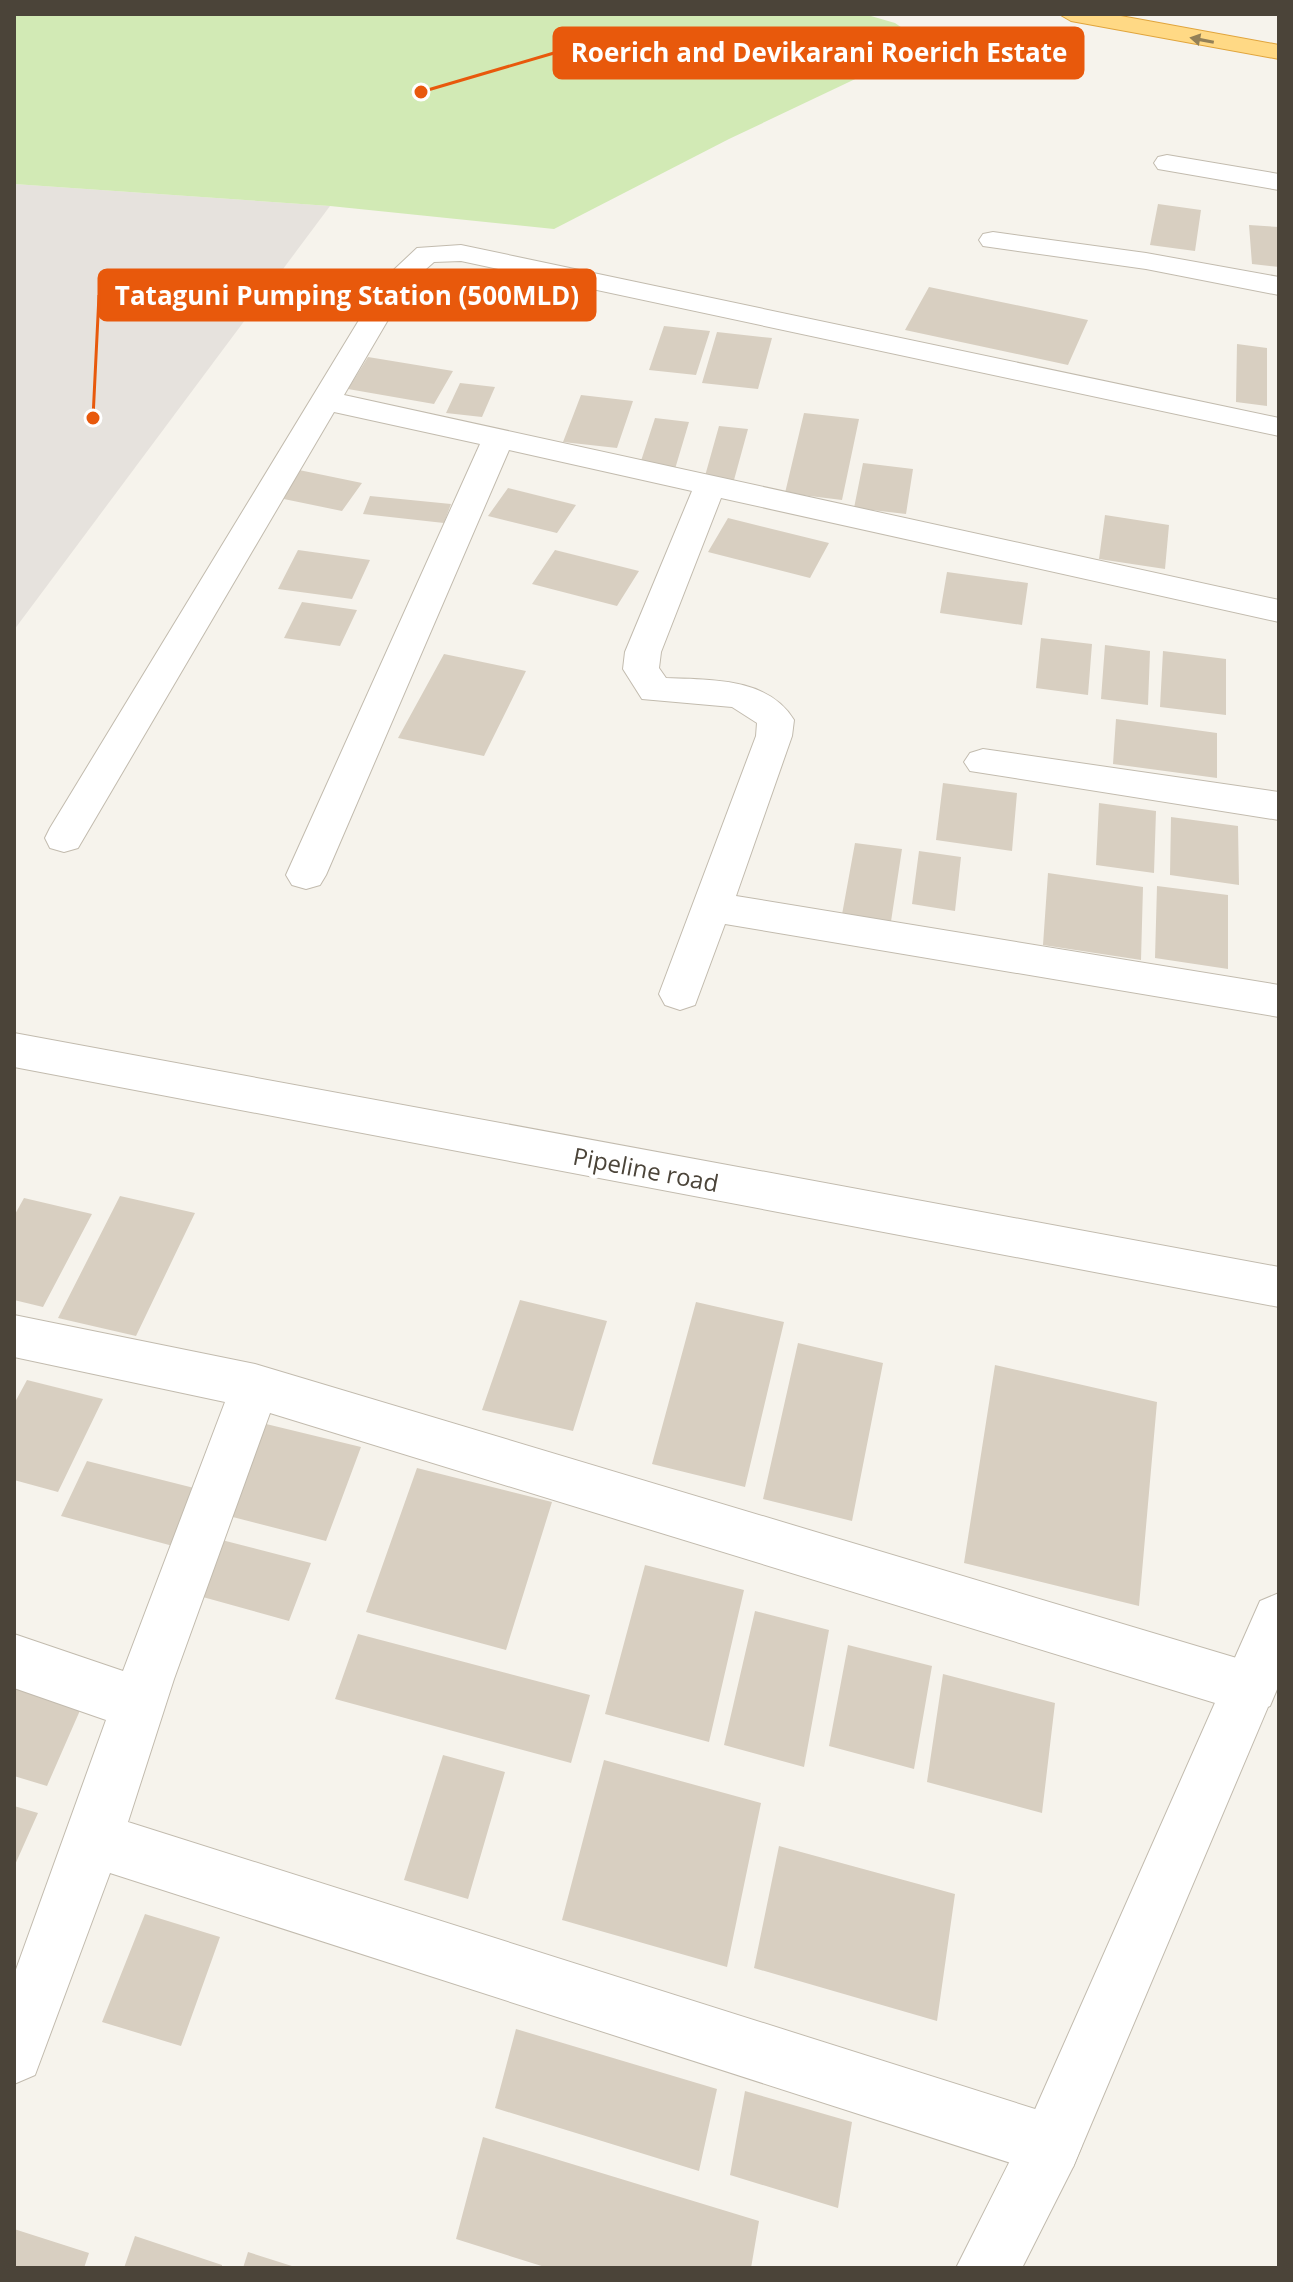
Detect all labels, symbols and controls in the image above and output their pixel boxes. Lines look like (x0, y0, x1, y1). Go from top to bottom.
callout: Roerich and Devikarani Roerich Estate (554, 28, 1083, 78)
one-way arrow (1189, 33, 1214, 45)
text: Roerich and Devikarani Roerich Estate (571, 34, 1067, 70)
callout: Tataguni Pumping Station (500MLD) (99, 270, 595, 320)
text: Tataguni Pumping Station (500MLD) (115, 277, 579, 313)
street label: Pipeline road (570, 1139, 722, 1199)

